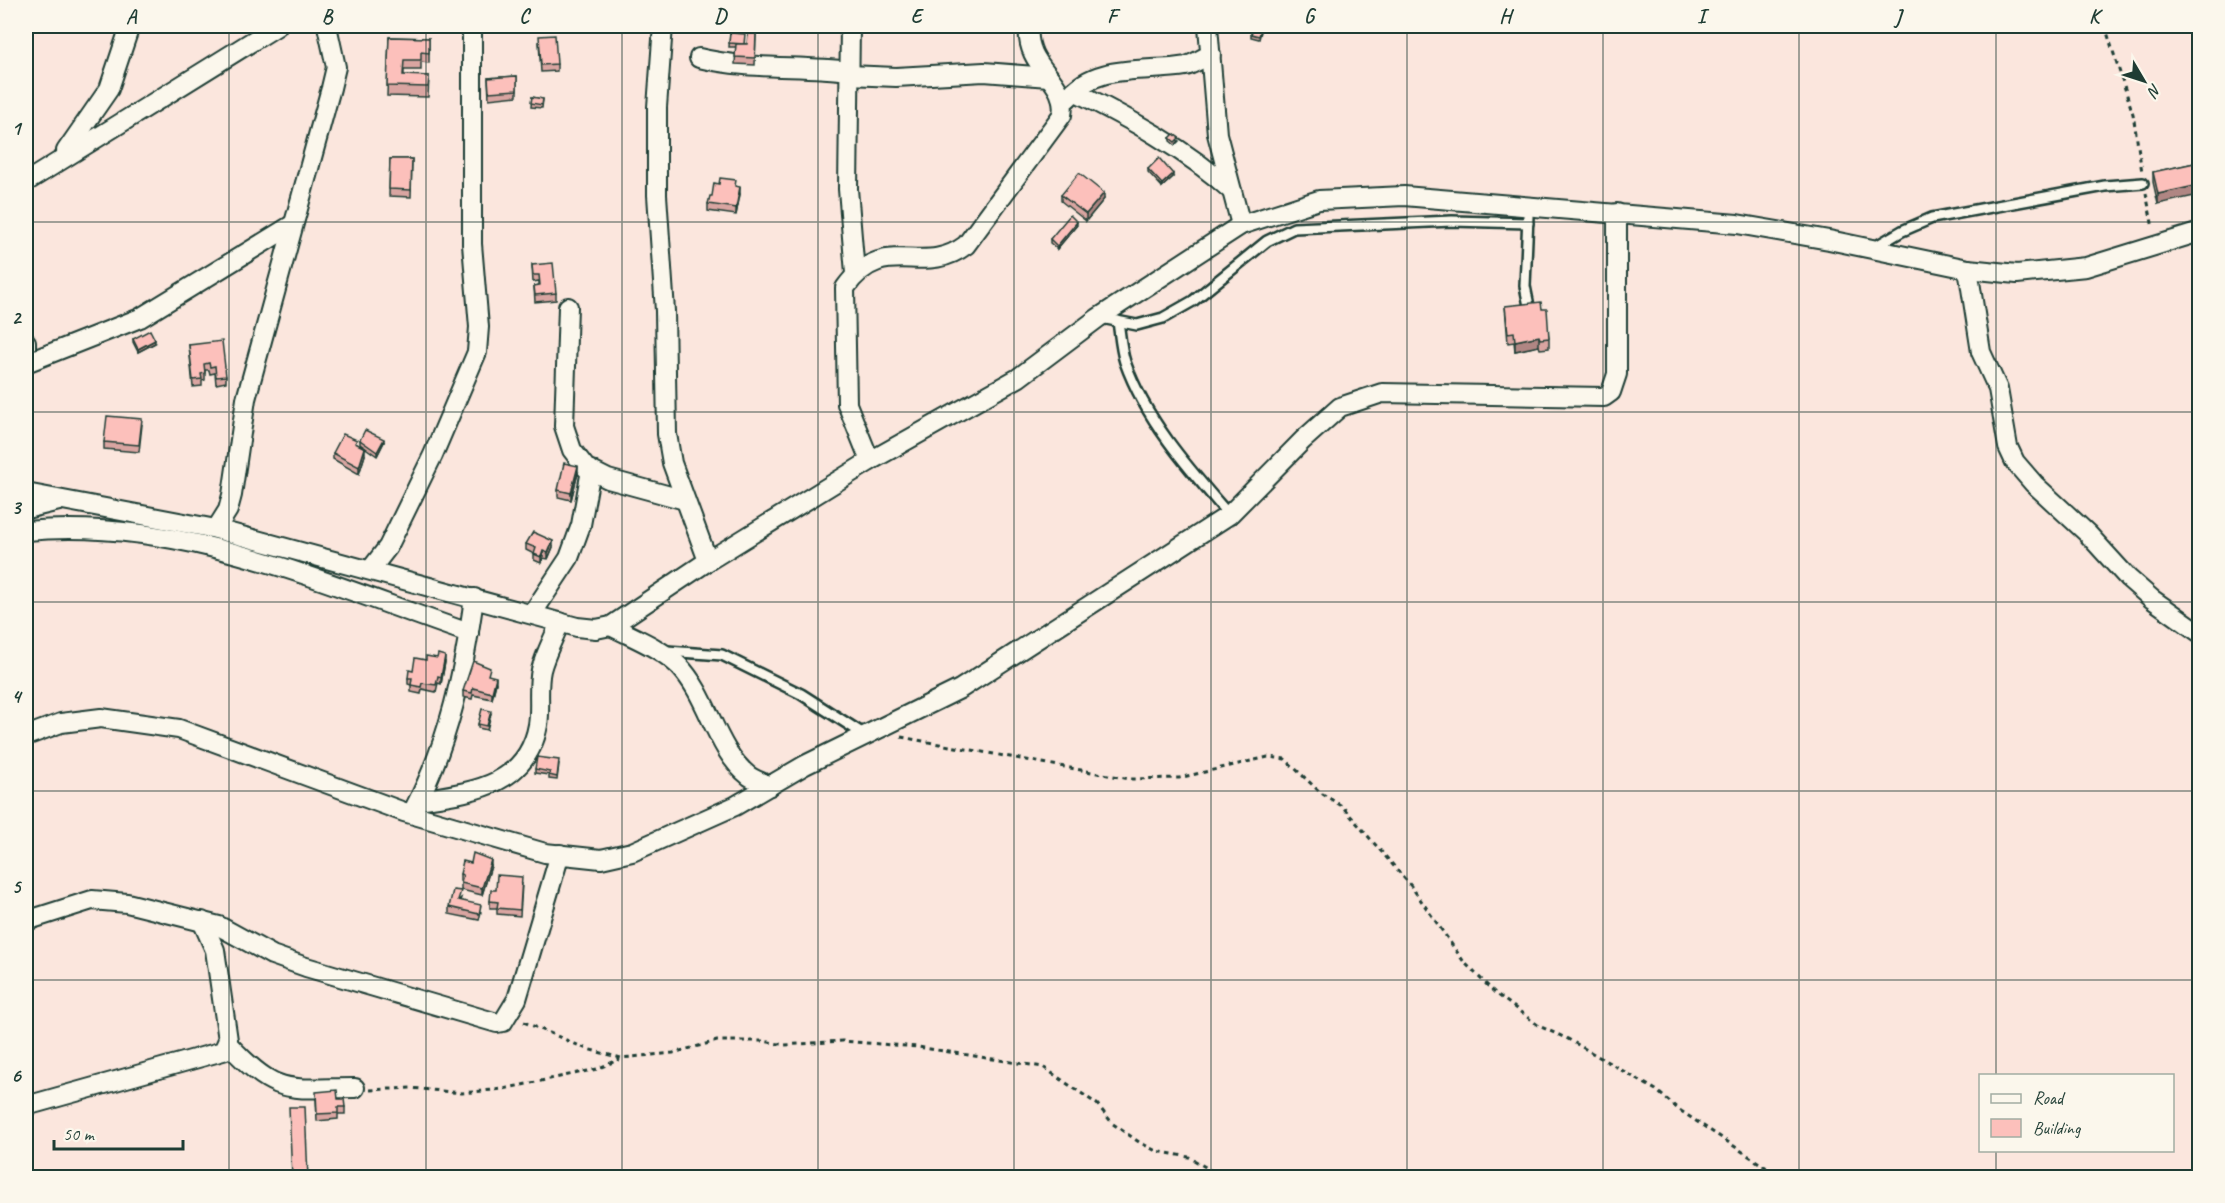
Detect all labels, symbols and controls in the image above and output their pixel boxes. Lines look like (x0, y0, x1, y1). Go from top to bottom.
text: A (126, 4, 138, 29)
text: B (322, 4, 334, 29)
text: C (519, 4, 531, 29)
text: D (714, 4, 728, 29)
text: E (911, 4, 925, 29)
text: F (1107, 4, 1121, 29)
text: G (1304, 4, 1317, 29)
text: H (1499, 4, 1514, 29)
text: I (1697, 4, 1710, 29)
text: J (1893, 4, 1905, 29)
text: K (2089, 4, 2103, 29)
north arrow (2114, 51, 2174, 111)
text: N (2142, 80, 2166, 102)
text: 1 (12, 116, 23, 141)
text: 2 (12, 305, 23, 330)
text: 3 (12, 495, 23, 520)
text: 4 (12, 684, 24, 709)
text: 5 (12, 874, 23, 899)
text: 6 (11, 1063, 22, 1088)
legend (1979, 1074, 2174, 1152)
text: Road (2033, 1087, 2066, 1109)
scale bar (54, 1113, 183, 1151)
text: Building (2033, 1117, 2082, 1139)
text: 50 m (63, 1123, 96, 1145)

